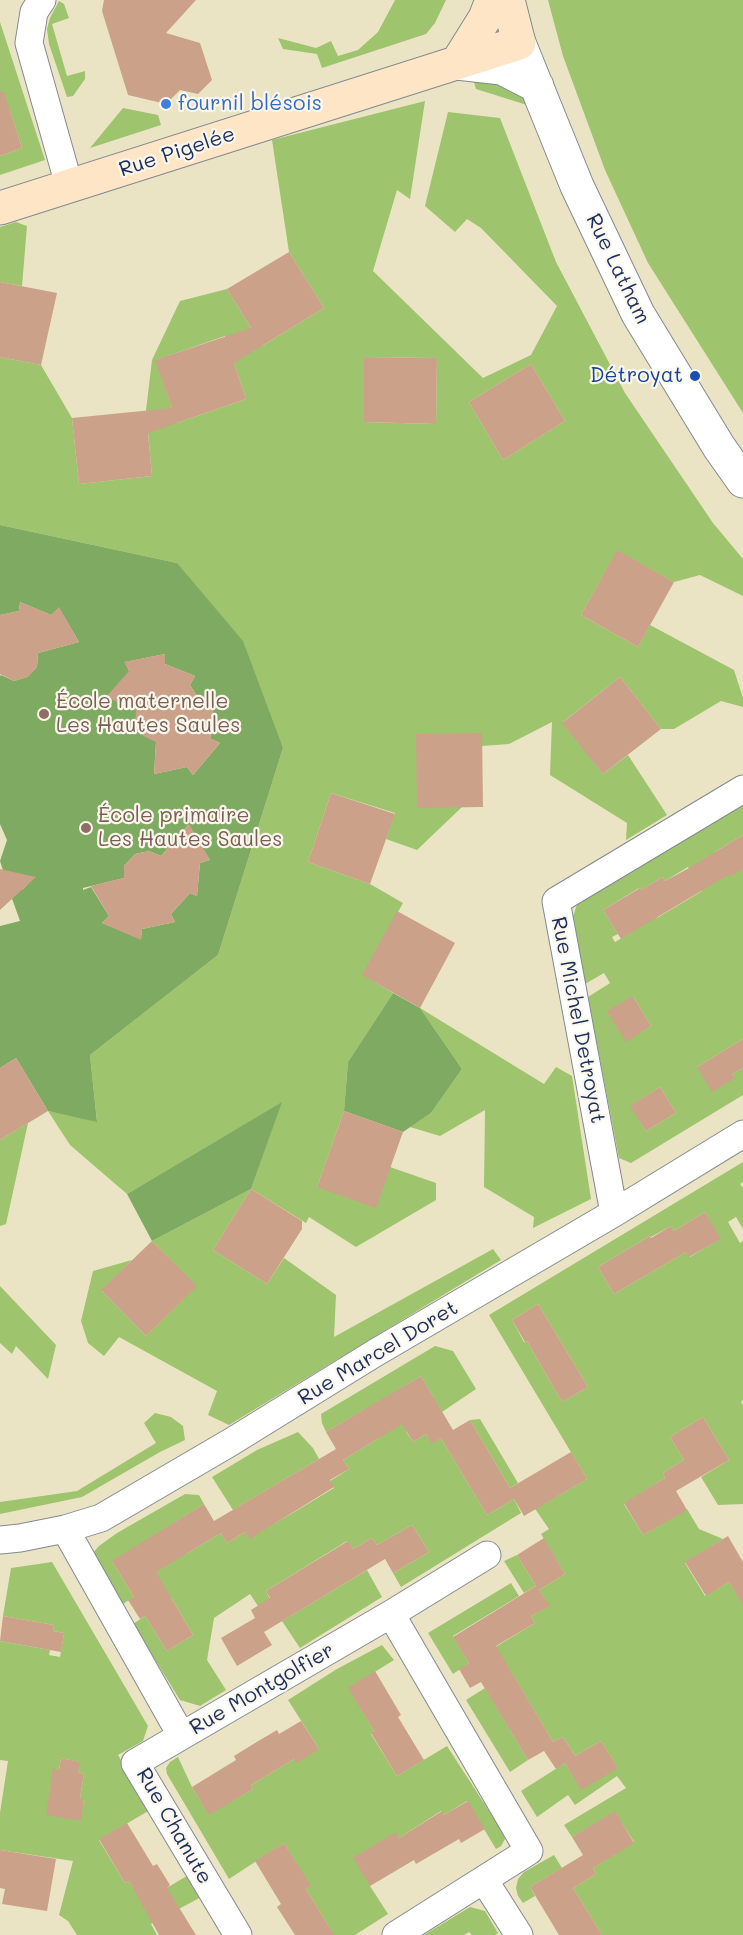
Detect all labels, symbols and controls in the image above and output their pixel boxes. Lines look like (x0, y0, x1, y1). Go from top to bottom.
place label: fournil blésois (178, 91, 322, 117)
marker: fournil blésois (159, 97, 173, 111)
street label: Rue Pigelée (116, 121, 238, 183)
street label: Rue Latham (580, 210, 656, 328)
place label: Détroyat (590, 363, 683, 389)
marker: Détroyat (688, 369, 702, 383)
place label: École maternelle Les Hautes Saules (56, 689, 241, 739)
marker: École maternelle Les Hautes Saules (37, 707, 51, 721)
place label: École primaire Les Hautes Saules (98, 803, 283, 853)
marker: École primaire Les Hautes Saules (79, 821, 93, 835)
street label: Rue Michel Detroyat (546, 915, 610, 1125)
street label: Rue Marcel Doret (293, 1295, 463, 1411)
street label: Rue Montgolfier (185, 1637, 339, 1741)
street label: Rue Chanute (131, 1763, 217, 1889)

